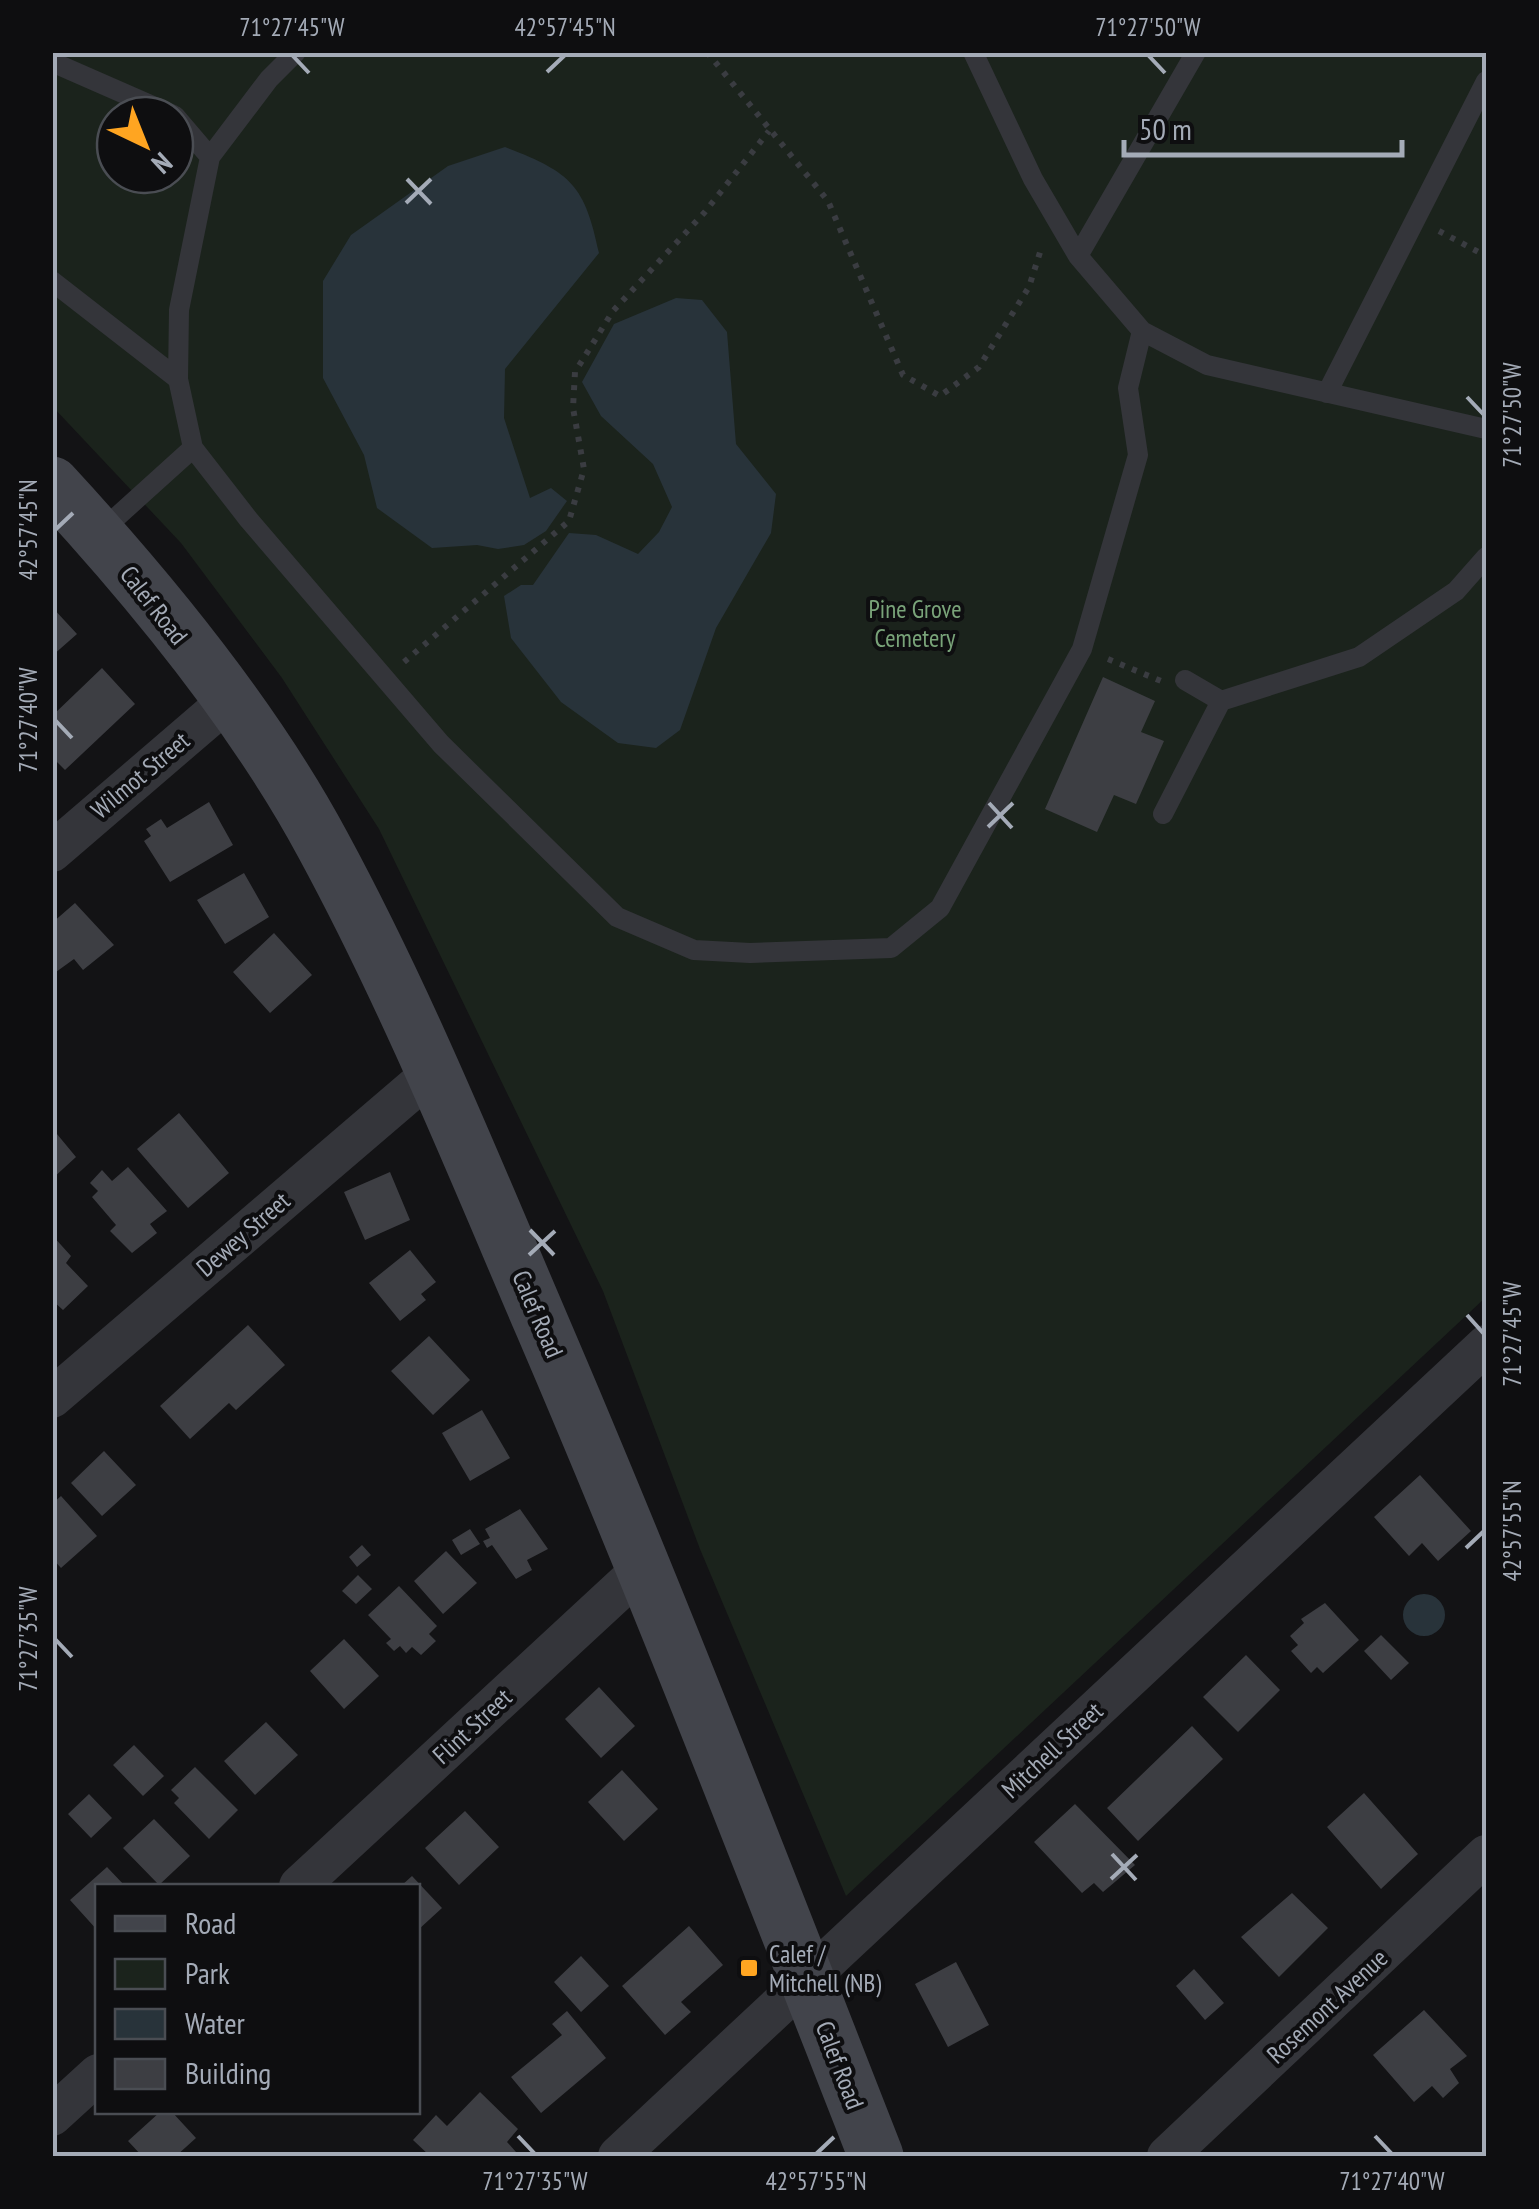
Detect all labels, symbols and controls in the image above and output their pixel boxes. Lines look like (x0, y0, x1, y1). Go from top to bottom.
text: 71°27'45"W (239, 11, 345, 43)
text: 42°57'45"N (514, 11, 616, 43)
text: 71°27'50"W (1095, 11, 1201, 43)
north arrow (95, 95, 195, 195)
scale bar (1124, 95, 1402, 157)
text: 50 m (1139, 109, 1192, 148)
text: N (144, 145, 181, 182)
text: 71°27'50"W (1496, 362, 1528, 468)
text: 42°57'45"N (12, 479, 44, 581)
street label: Calef Road (113, 559, 195, 651)
park label: Pine Grove Cemetery (868, 593, 962, 654)
text: 71°27'40"W (12, 667, 44, 773)
street label: Wilmot Street (84, 724, 196, 826)
street label: Dewey Street (190, 1185, 296, 1283)
street label: Calef Road (505, 1266, 571, 1362)
text: 71°27'45"W (1496, 1281, 1528, 1387)
text: 42°57'55"N (1496, 1480, 1528, 1582)
text: 71°27'35"W (12, 1586, 44, 1692)
street label: Flint Street (426, 1681, 518, 1771)
street label: Mitchell Street (995, 1695, 1109, 1805)
legend (95, 1884, 420, 2114)
text: Road (185, 1903, 236, 1942)
place label: Calef / Mitchell (NB) (769, 1938, 881, 1999)
street label: Rosemont Avenue (1260, 1942, 1394, 2070)
text: Park (185, 1953, 230, 1992)
marker: Calef / Mitchell (NB) (738, 1957, 760, 1979)
text: Water (185, 2003, 246, 2042)
street label: Calef Road (809, 2016, 871, 2114)
text: Building (185, 2053, 271, 2092)
text: 71°27'35"W (482, 2165, 588, 2197)
text: 42°57'55"N (765, 2165, 867, 2197)
text: 71°27'40"W (1339, 2165, 1445, 2197)

